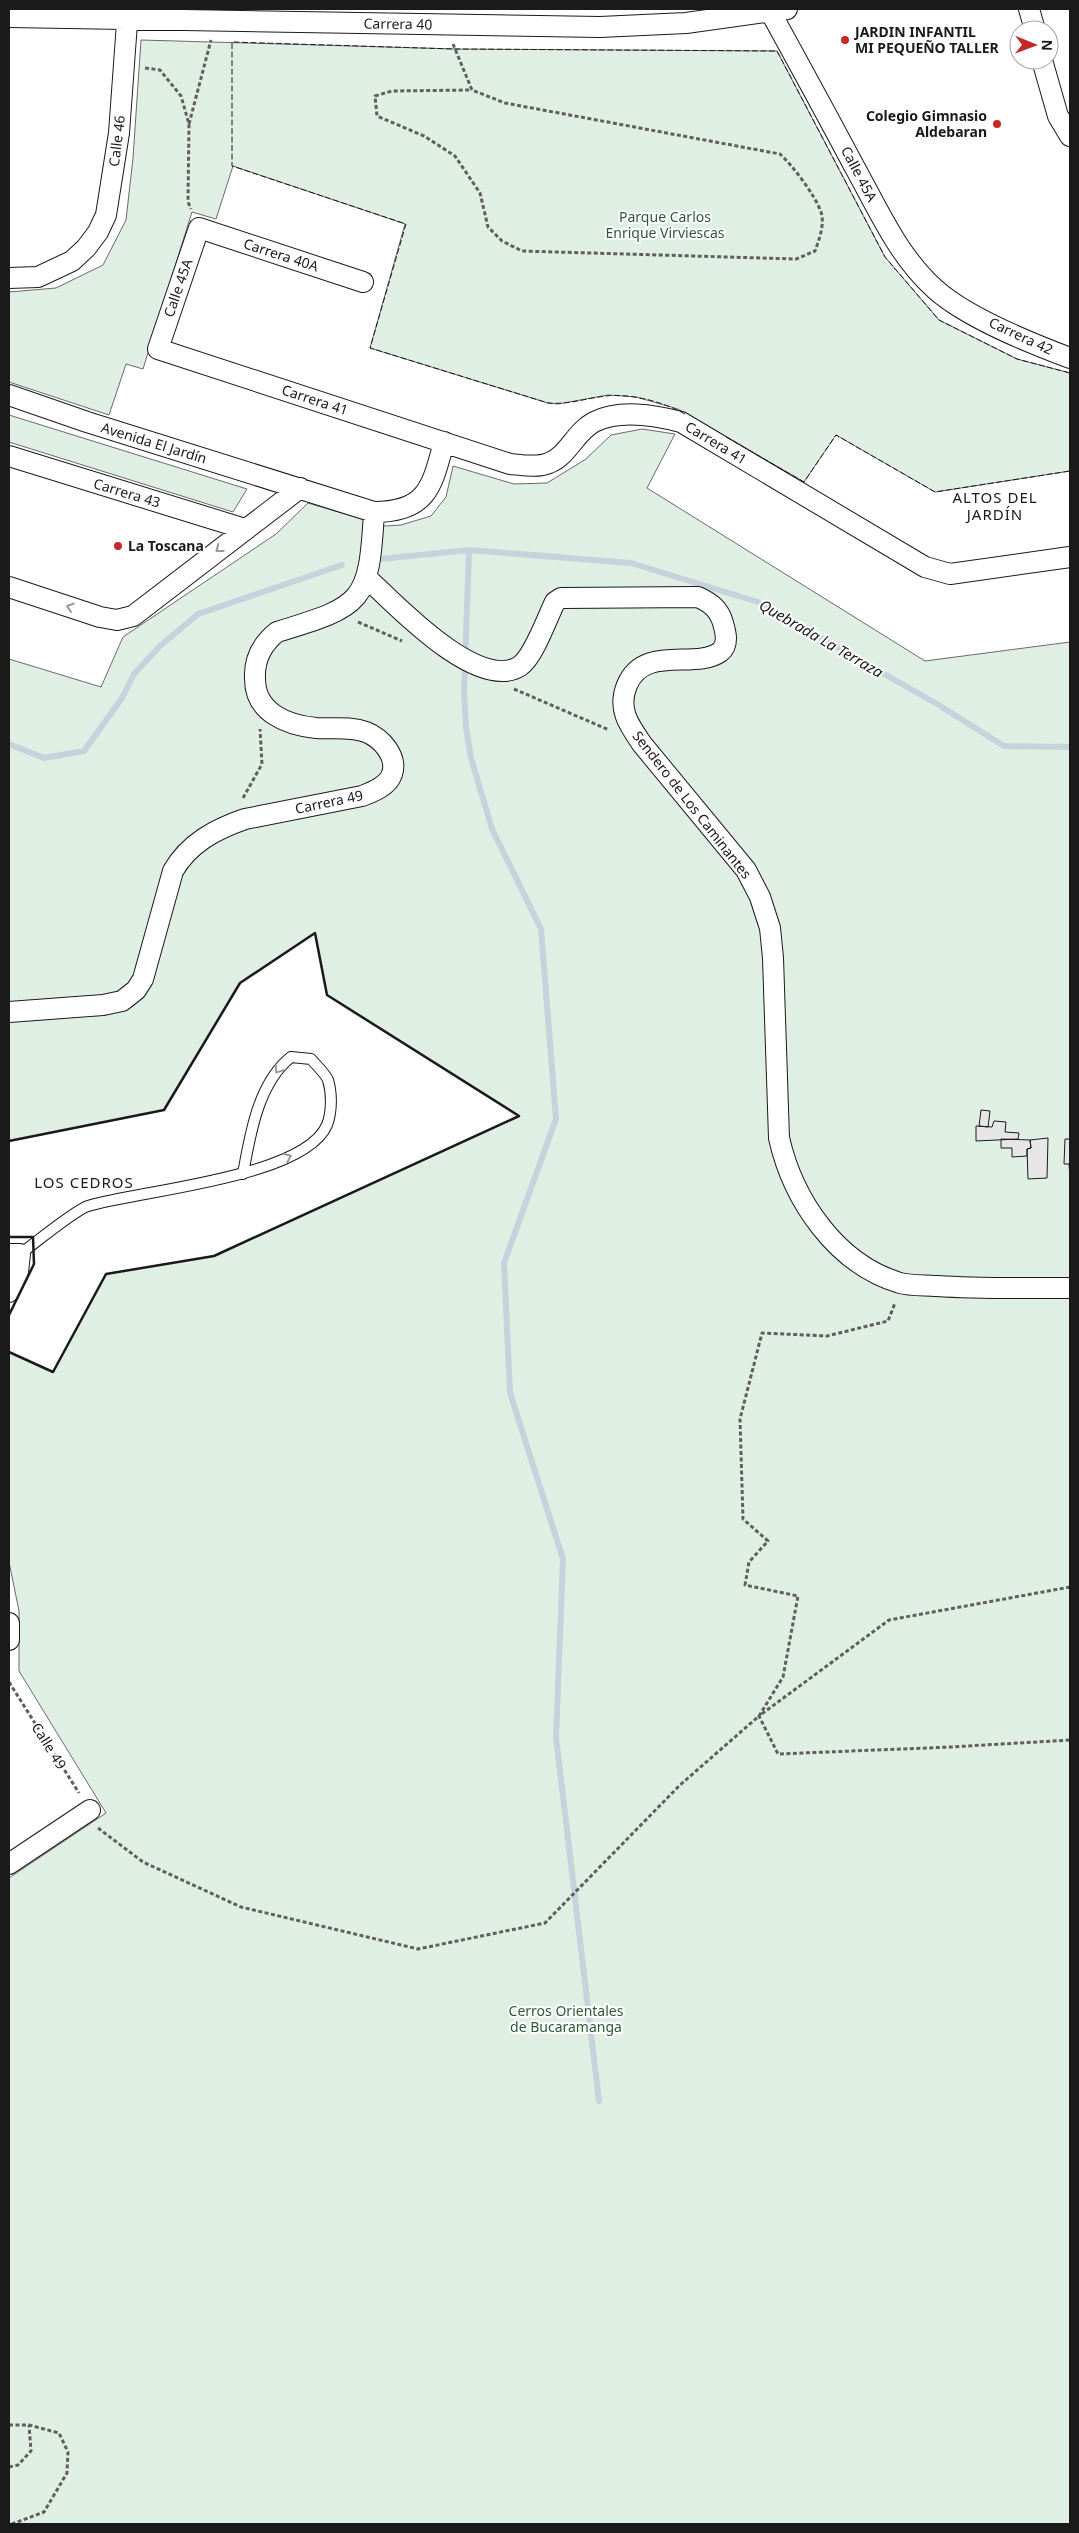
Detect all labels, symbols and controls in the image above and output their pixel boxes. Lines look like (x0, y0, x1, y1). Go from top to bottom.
street label: Carrera 40 (363, 13, 433, 34)
north arrow (1009, 20, 1059, 70)
place label: JARDIN INFANTIL MI PEQUEÑO TALLER (853, 22, 1000, 57)
marker: JARDIN INFANTIL MI PEQUEÑO TALLER (839, 34, 851, 46)
text: N (1038, 39, 1057, 51)
place label: Colegio Gimnasio Aldebaran (866, 106, 987, 141)
street label: Calle 46 (104, 114, 129, 168)
marker: Colegio Gimnasio Aldebaran (991, 118, 1003, 130)
street label: Calle 45A (837, 143, 882, 205)
park label: Parque Carlos Enrique Virviescas (605, 207, 725, 242)
street label: Carrera 40A (241, 233, 321, 276)
street label: Calle 45A (159, 256, 196, 320)
street label: Carrera 42 (986, 312, 1056, 359)
street label: Carrera 41 (279, 380, 351, 419)
street label: Avenida El Jardín (99, 417, 209, 468)
street label: Carrera 41 (682, 417, 751, 468)
street label: Carrera 43 (91, 473, 163, 512)
district label: ALTOS DEL JARDÍN (952, 487, 1038, 524)
place label: La Toscana (128, 536, 204, 555)
marker: La Toscana (112, 540, 124, 552)
one-way arrow (216, 544, 225, 553)
water label: Quebrada La Terraza (756, 595, 887, 682)
one-way arrow (67, 603, 75, 613)
street label: Sendero de Los Caminantes (629, 727, 756, 883)
street label: Carrera 49 (293, 785, 365, 818)
one-way arrow (275, 1064, 284, 1074)
one-way arrow (284, 1152, 292, 1162)
district label: LOS CEDROS (34, 1172, 134, 1192)
street label: Calle 49 (28, 1719, 71, 1773)
park label: Cerros Orientales de Bucaramanga (509, 2001, 624, 2036)

